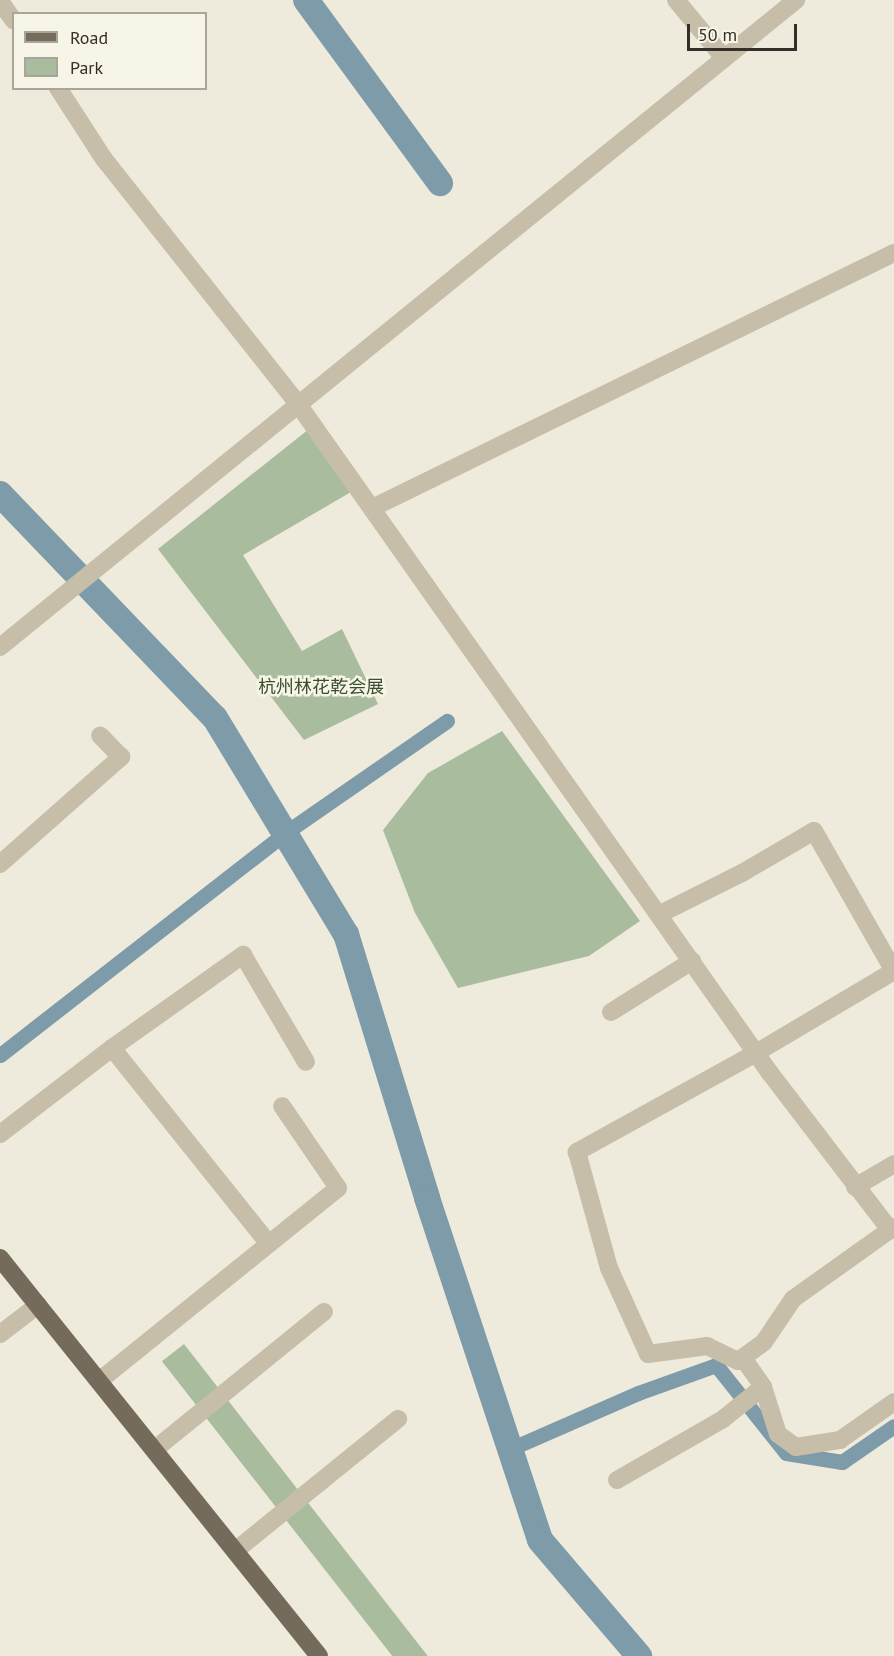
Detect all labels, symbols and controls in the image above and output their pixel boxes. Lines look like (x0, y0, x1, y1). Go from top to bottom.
legend (12, 12, 207, 90)
scale bar (690, 12, 800, 50)
text: 50 m (698, 23, 737, 46)
text: Road (70, 26, 108, 49)
text: Park (70, 56, 103, 79)
park label: 杭州林花乾会展 (258, 676, 384, 698)

